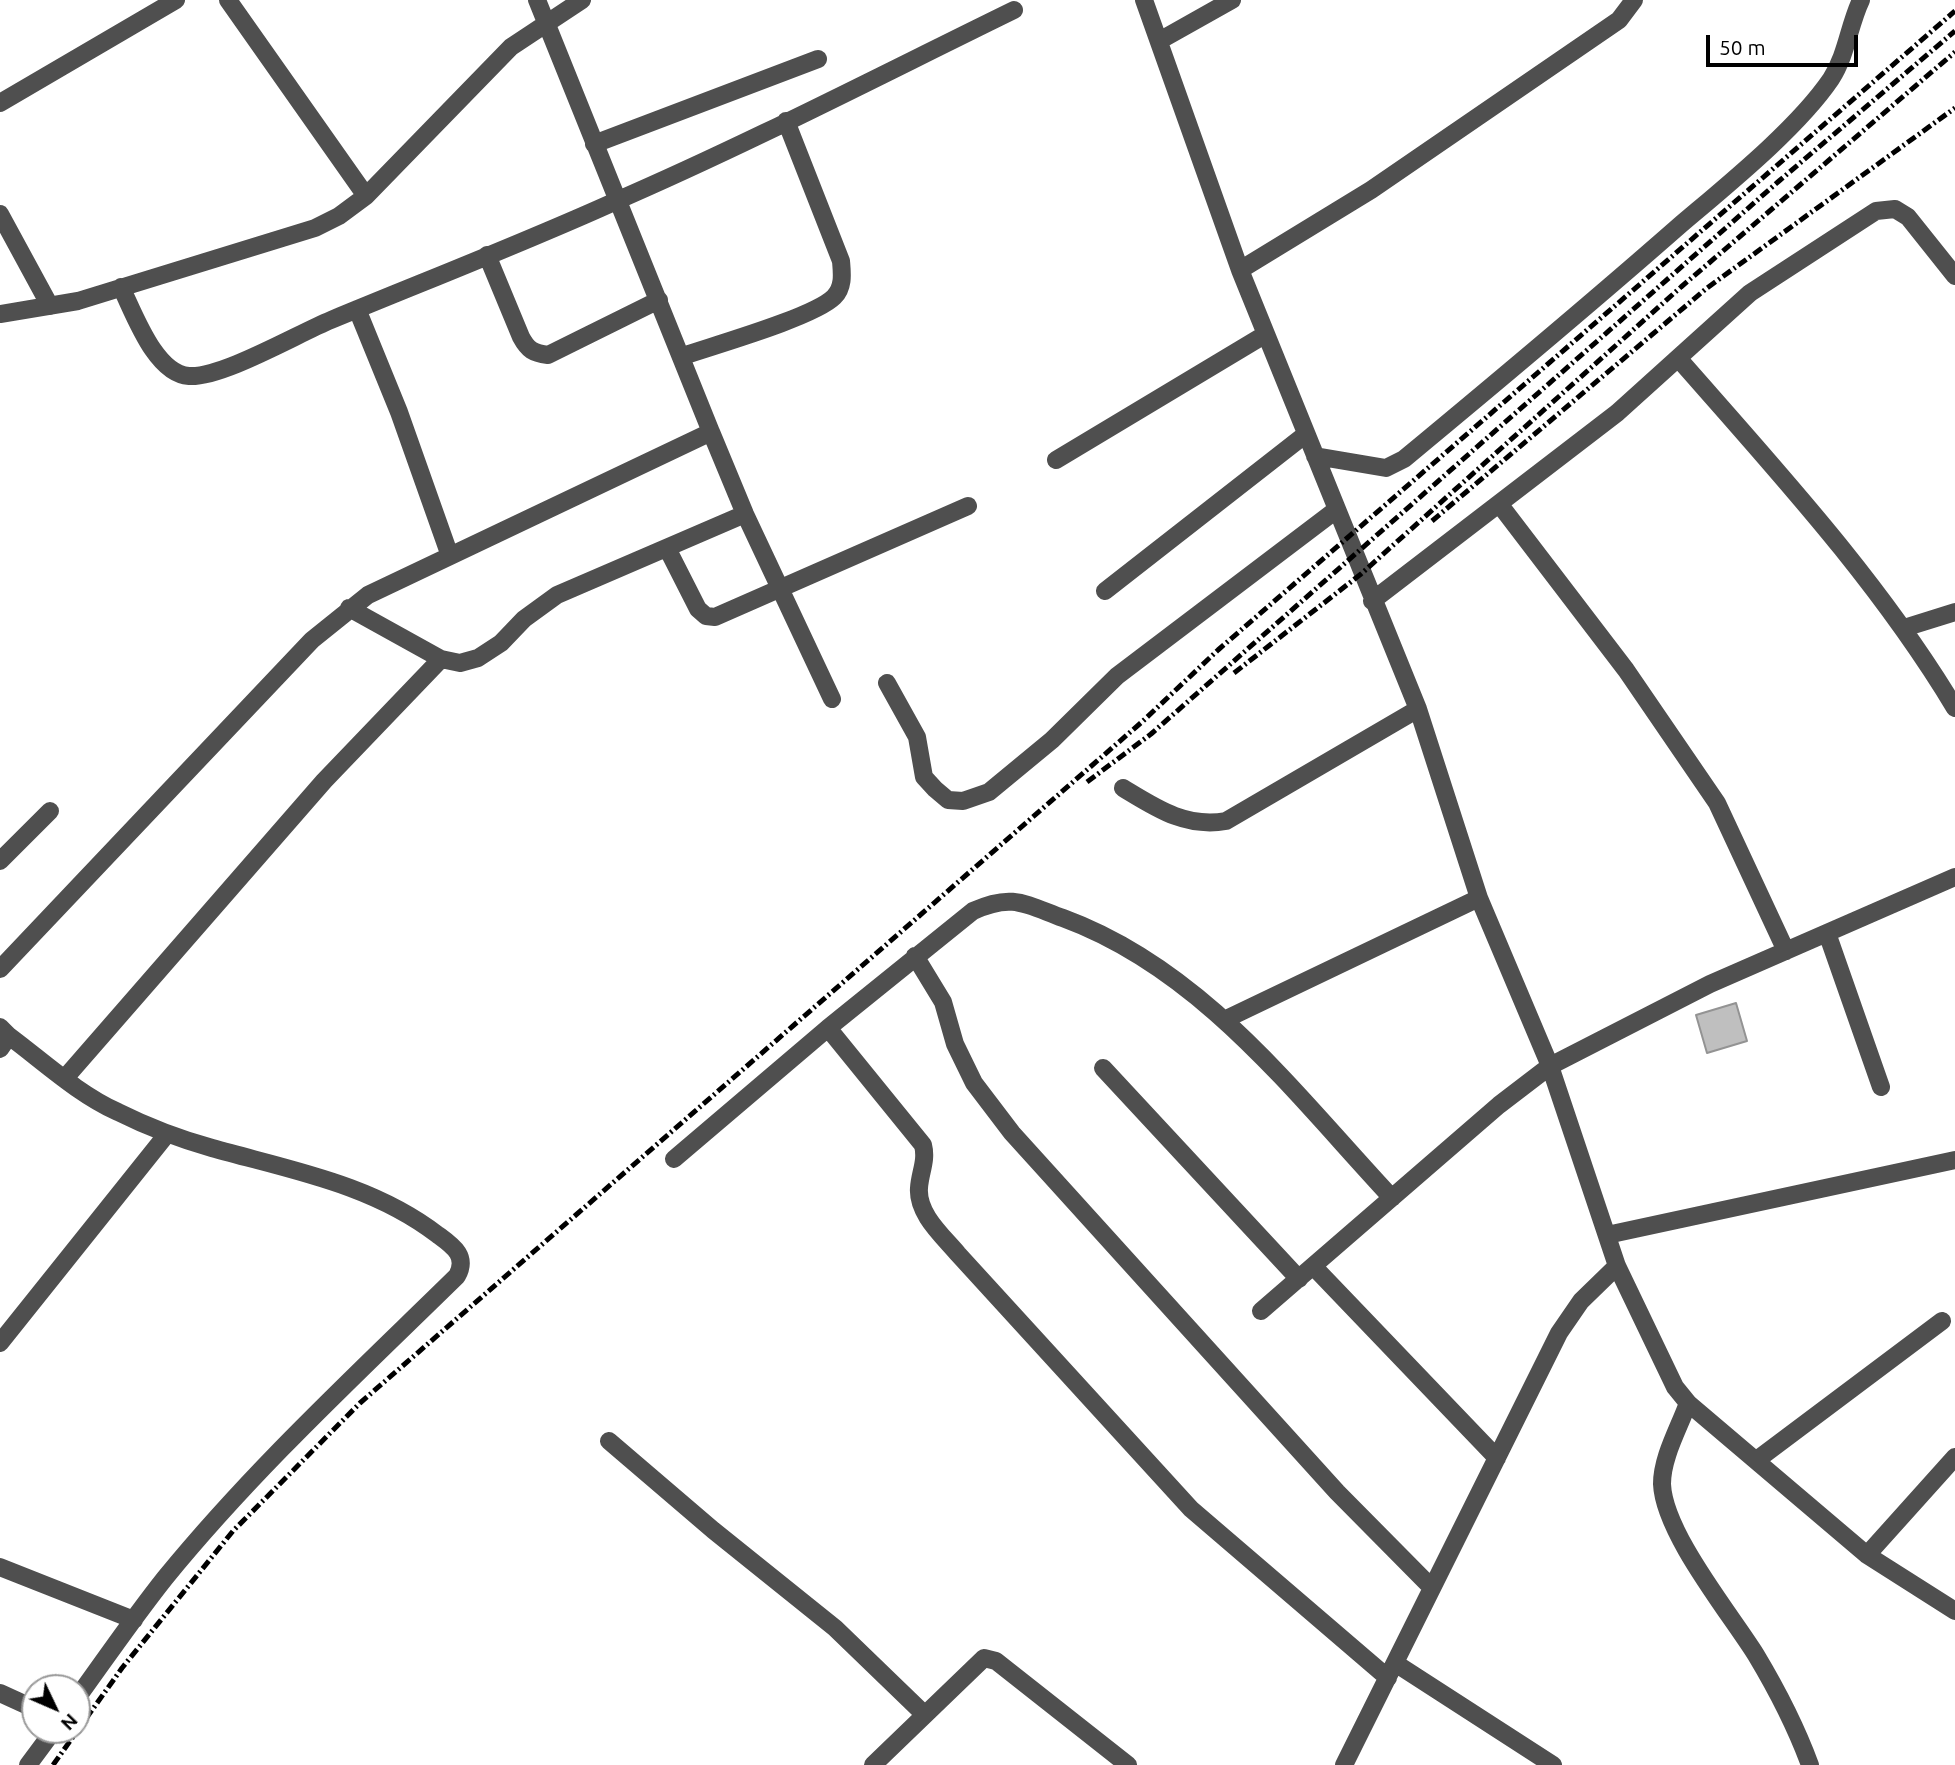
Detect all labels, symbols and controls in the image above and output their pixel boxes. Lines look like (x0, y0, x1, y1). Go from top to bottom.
scale bar (1710, 21, 1862, 65)
text: 50 m (1719, 35, 1766, 59)
north arrow (21, 1674, 91, 1744)
text: N (57, 1709, 83, 1735)

